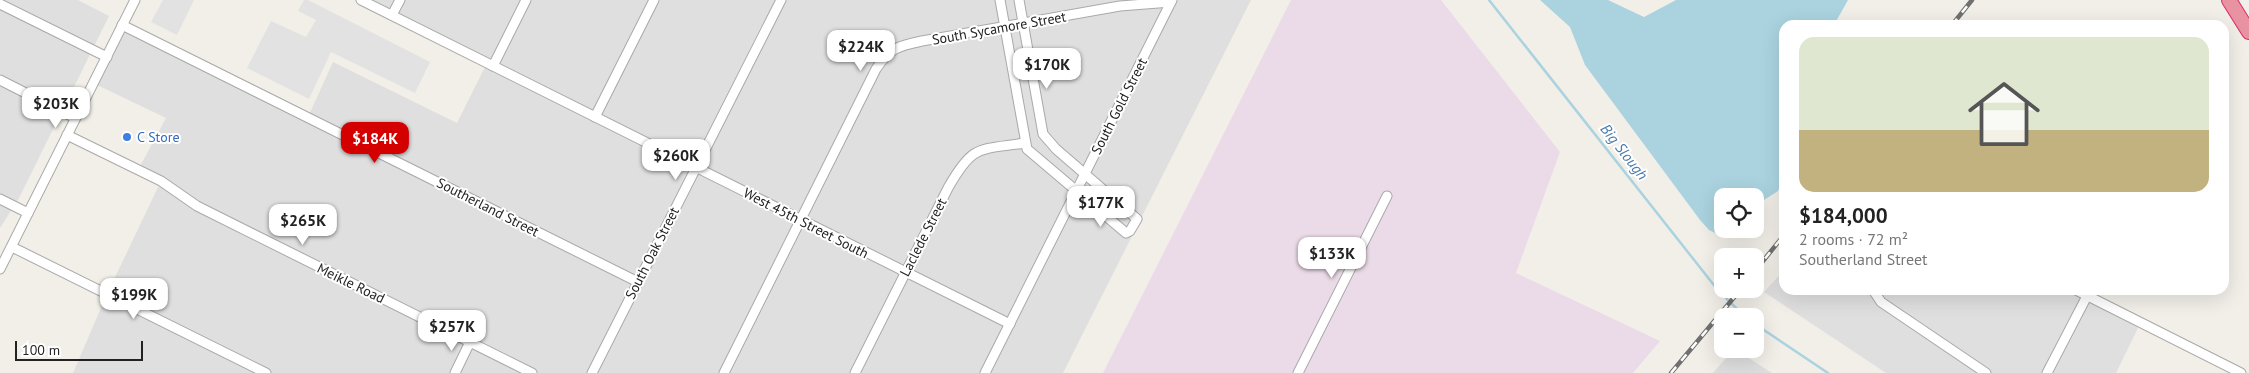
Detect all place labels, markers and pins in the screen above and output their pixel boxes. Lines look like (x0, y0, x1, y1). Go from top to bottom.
pin: $224K (826, 30, 896, 72)
pin: $170K (1012, 48, 1082, 90)
pin: $203K (21, 86, 91, 129)
pin: $184K (340, 121, 410, 164)
place label: C Store (137, 128, 180, 146)
marker: C Store (121, 131, 133, 143)
pin: $260K (641, 138, 711, 181)
pin: $177K (1066, 186, 1136, 228)
pin: $265K (268, 204, 338, 246)
pin: $133K (1297, 236, 1367, 279)
pin: $199K (99, 278, 169, 320)
pin: $257K (417, 310, 487, 352)

